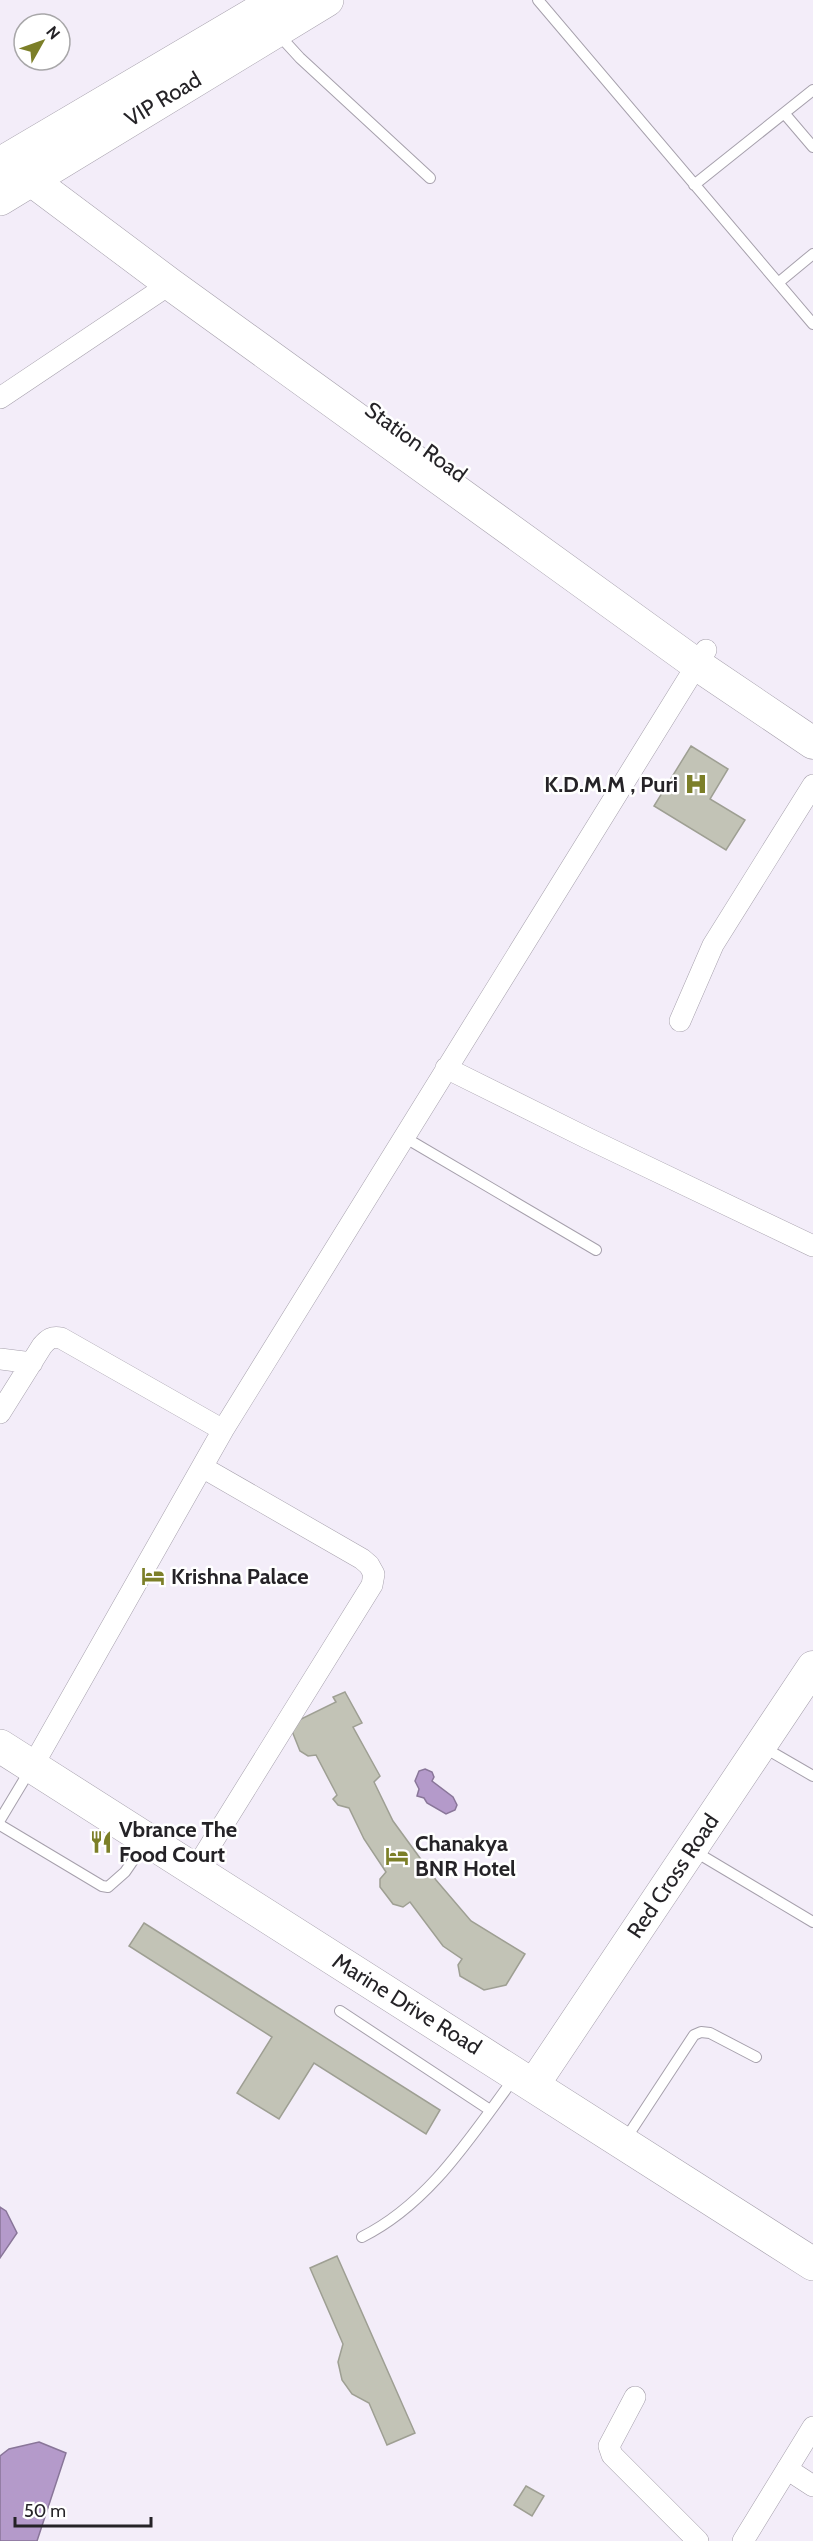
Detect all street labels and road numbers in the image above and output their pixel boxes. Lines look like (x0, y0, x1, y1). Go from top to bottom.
street label: VIP Road (120, 66, 206, 132)
street label: Station Road (360, 396, 472, 488)
street label: Red Cross Road (621, 1809, 725, 1943)
street label: Marine Drive Road (328, 1947, 486, 2061)

